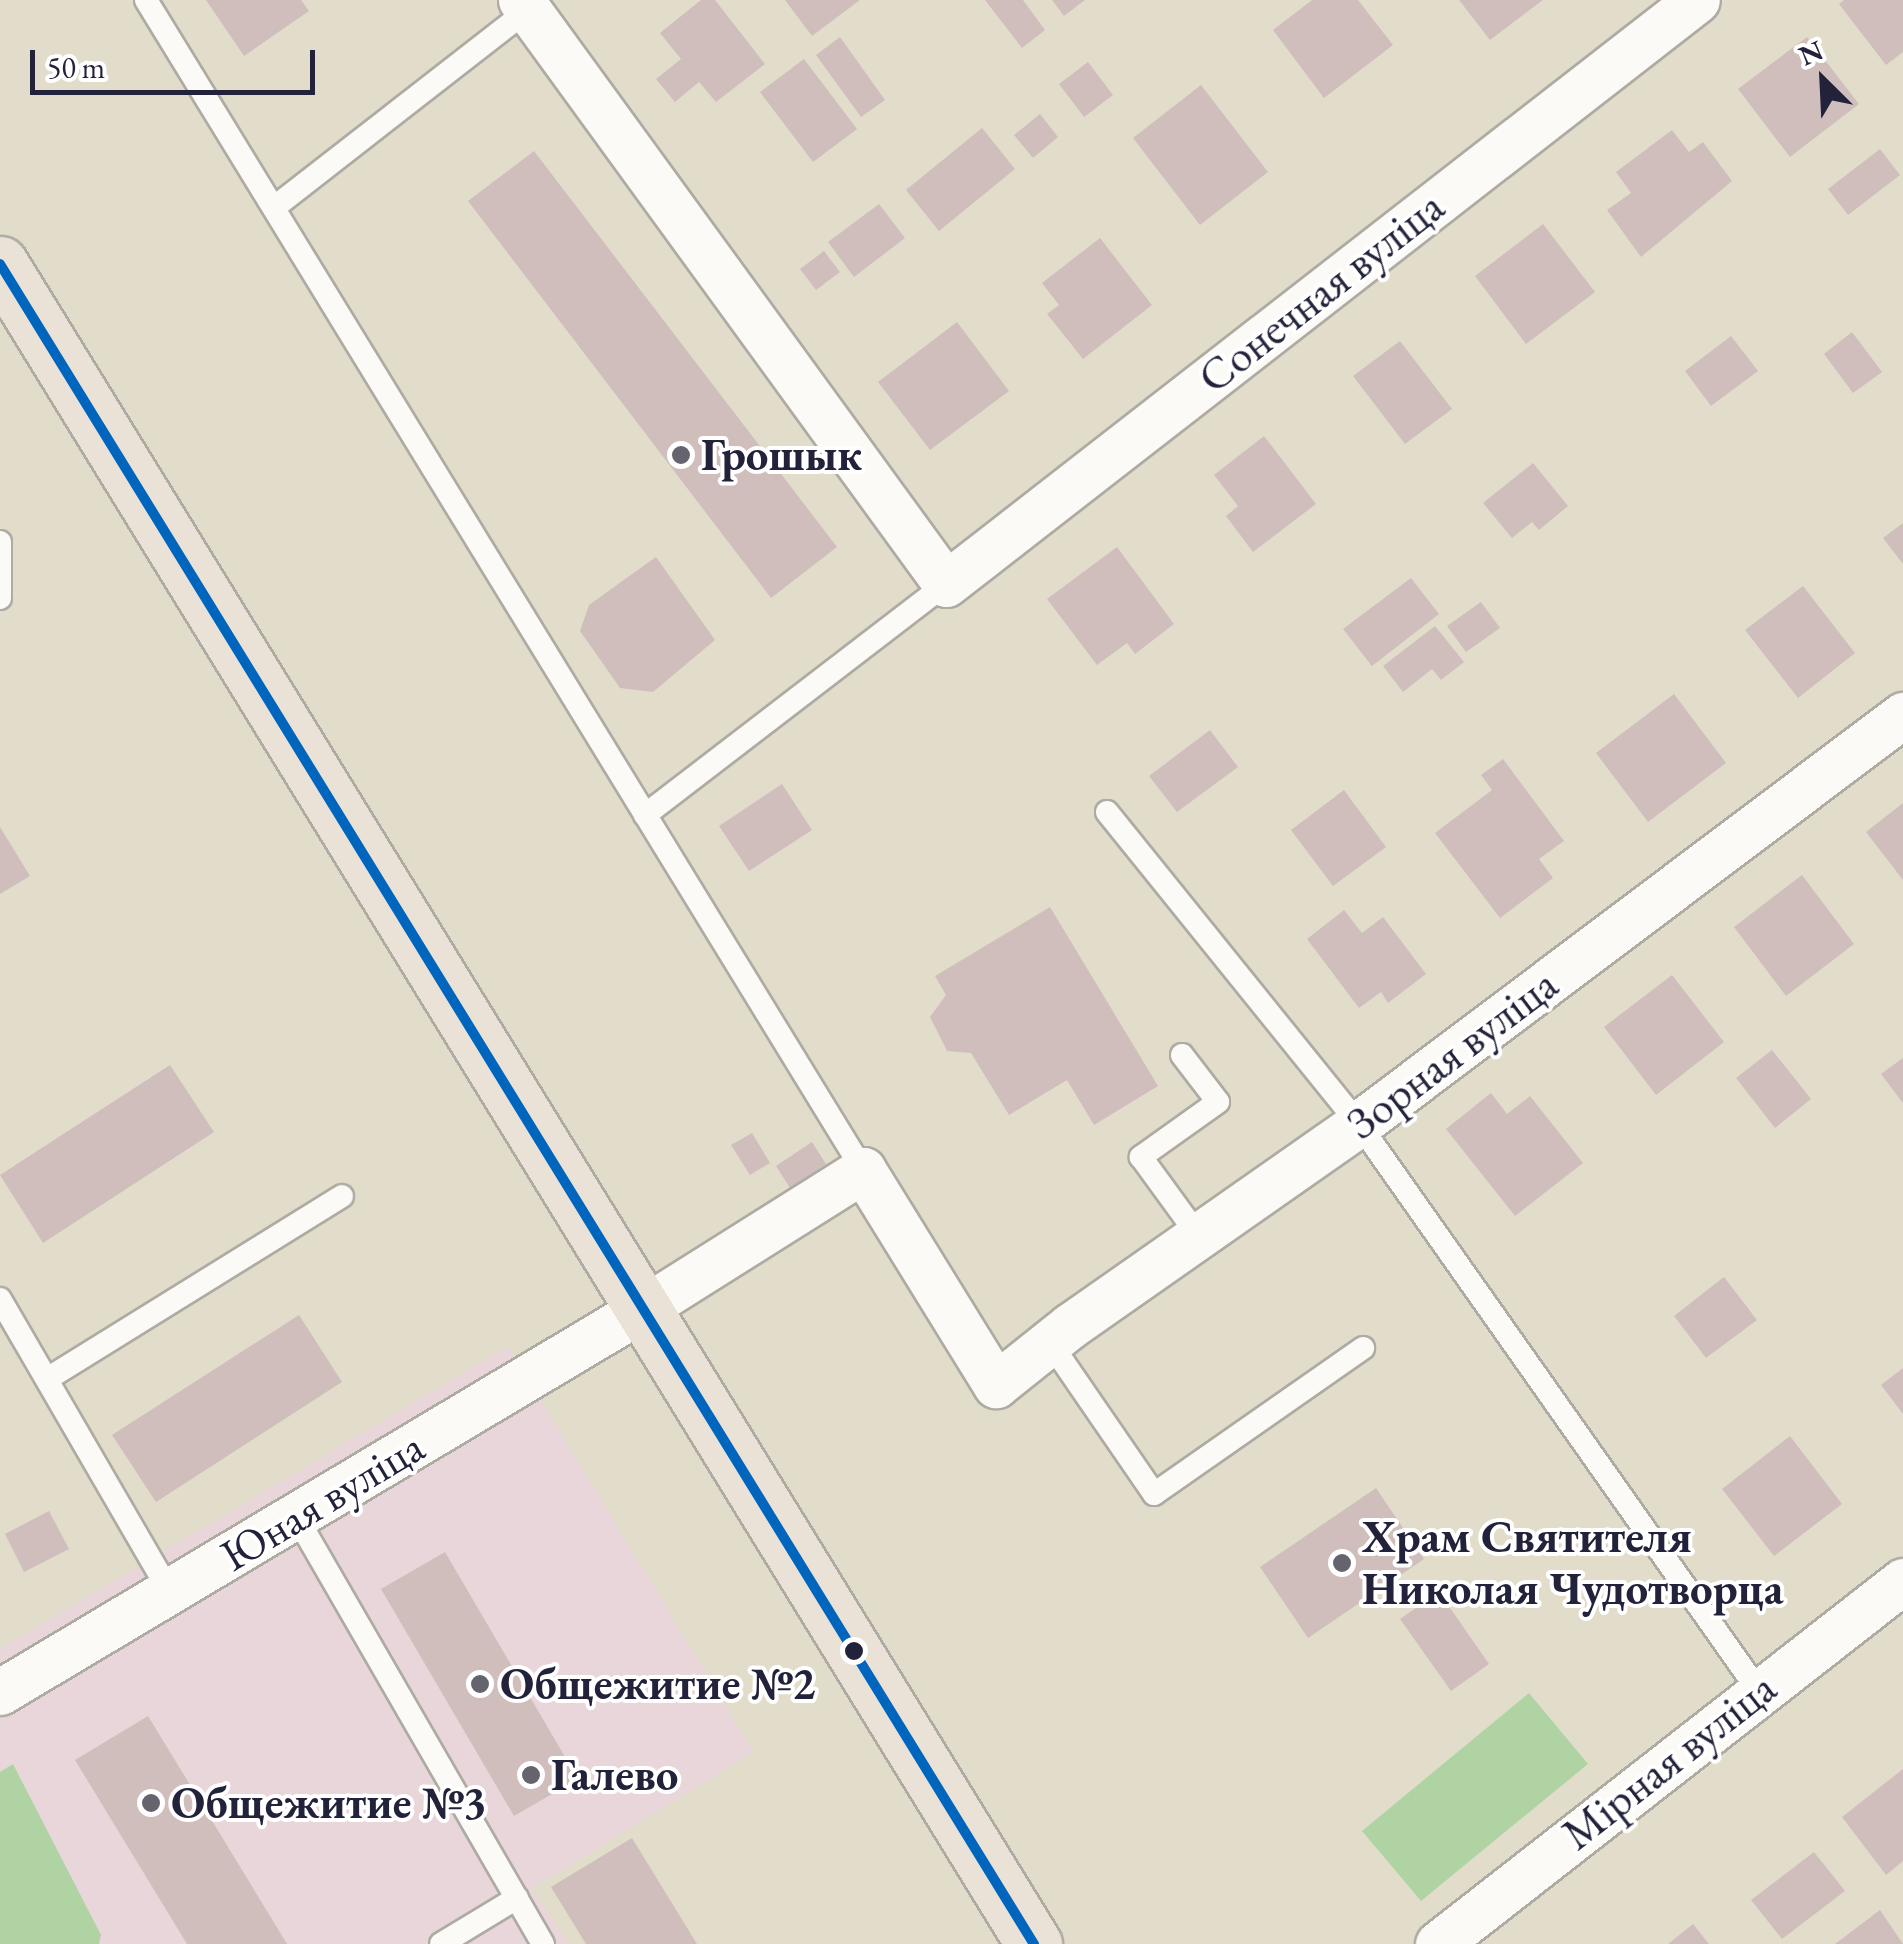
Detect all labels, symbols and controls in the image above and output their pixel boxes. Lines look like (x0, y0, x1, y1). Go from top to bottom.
scale bar (35, 30, 320, 92)
north arrow (1773, 30, 1873, 130)
text: N (1793, 32, 1828, 74)
text: 50 m (47, 48, 105, 87)
street label: Сонечная вуліца (1187, 179, 1455, 405)
place label: Грошык (701, 428, 862, 482)
marker: Грошык (670, 444, 692, 466)
street label: Зорная вуліца (1336, 957, 1568, 1151)
street label: Юная вуліца (211, 1419, 433, 1583)
place label: Храм Святителя Николая Чудотворца (1362, 1510, 1783, 1616)
marker: Храм Святителя Николая Чудотворца (1331, 1552, 1353, 1574)
unlabelled marker (844, 1641, 864, 1661)
place label: Общежитие №2 (500, 1657, 815, 1711)
street label: Мірная вуліца (1551, 1661, 1787, 1861)
marker: Общежитие №2 (469, 1673, 491, 1695)
place label: Галево (551, 1748, 678, 1802)
marker: Галево (520, 1764, 542, 1786)
place label: Общежитие №3 (171, 1776, 486, 1830)
marker: Общежитие №3 (140, 1792, 162, 1814)

